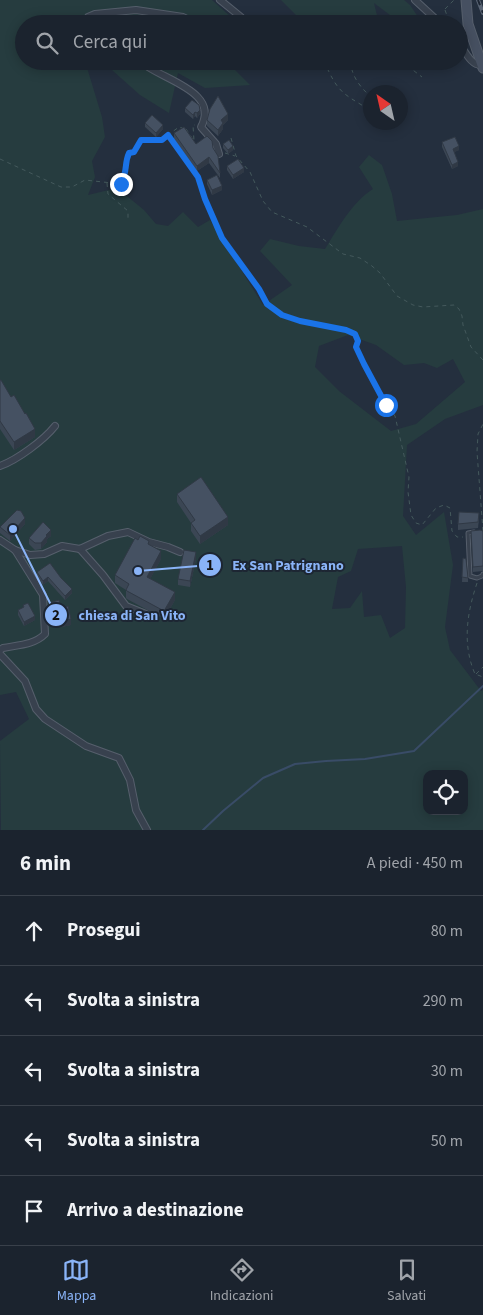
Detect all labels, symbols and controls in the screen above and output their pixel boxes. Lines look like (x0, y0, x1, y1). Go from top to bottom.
search box (15, 15, 468, 70)
icon: search (33, 29, 61, 57)
text: Cerca qui (73, 29, 147, 56)
north arrow (363, 85, 408, 130)
route end (110, 173, 133, 196)
route start (375, 394, 398, 417)
callout: Ex San Patrignano (197, 551, 354, 580)
text: 1 (206, 555, 214, 576)
text: Ex San Patrignano (232, 556, 344, 576)
callout: chiesa di San Vito (43, 601, 196, 630)
text: 2 (52, 605, 60, 626)
text: chiesa di San Vito (78, 606, 186, 626)
map controls (423, 770, 468, 815)
button: locate (423, 770, 468, 815)
text: 6 min (20, 848, 71, 878)
text: A piedi · 450 m (367, 852, 463, 874)
icon: ahead (20, 917, 48, 945)
text: Prosegui (67, 917, 140, 944)
text: 80 m (431, 920, 463, 942)
icon: left (20, 987, 48, 1015)
text: Svolta a sinistra (67, 987, 200, 1014)
text: 290 m (423, 990, 463, 1012)
icon: left (20, 1057, 48, 1085)
text: Svolta a sinistra (67, 1057, 200, 1084)
text: 30 m (431, 1060, 463, 1082)
icon: left (20, 1127, 48, 1155)
text: Svolta a sinistra (67, 1127, 200, 1154)
text: 50 m (431, 1130, 463, 1152)
icon: arrive (20, 1197, 48, 1225)
text: Arrivo a destinazione (67, 1197, 244, 1224)
tab: Mappa (57, 1256, 96, 1306)
tab: Indicazioni (210, 1256, 274, 1306)
tab: Salvati (387, 1256, 426, 1306)

